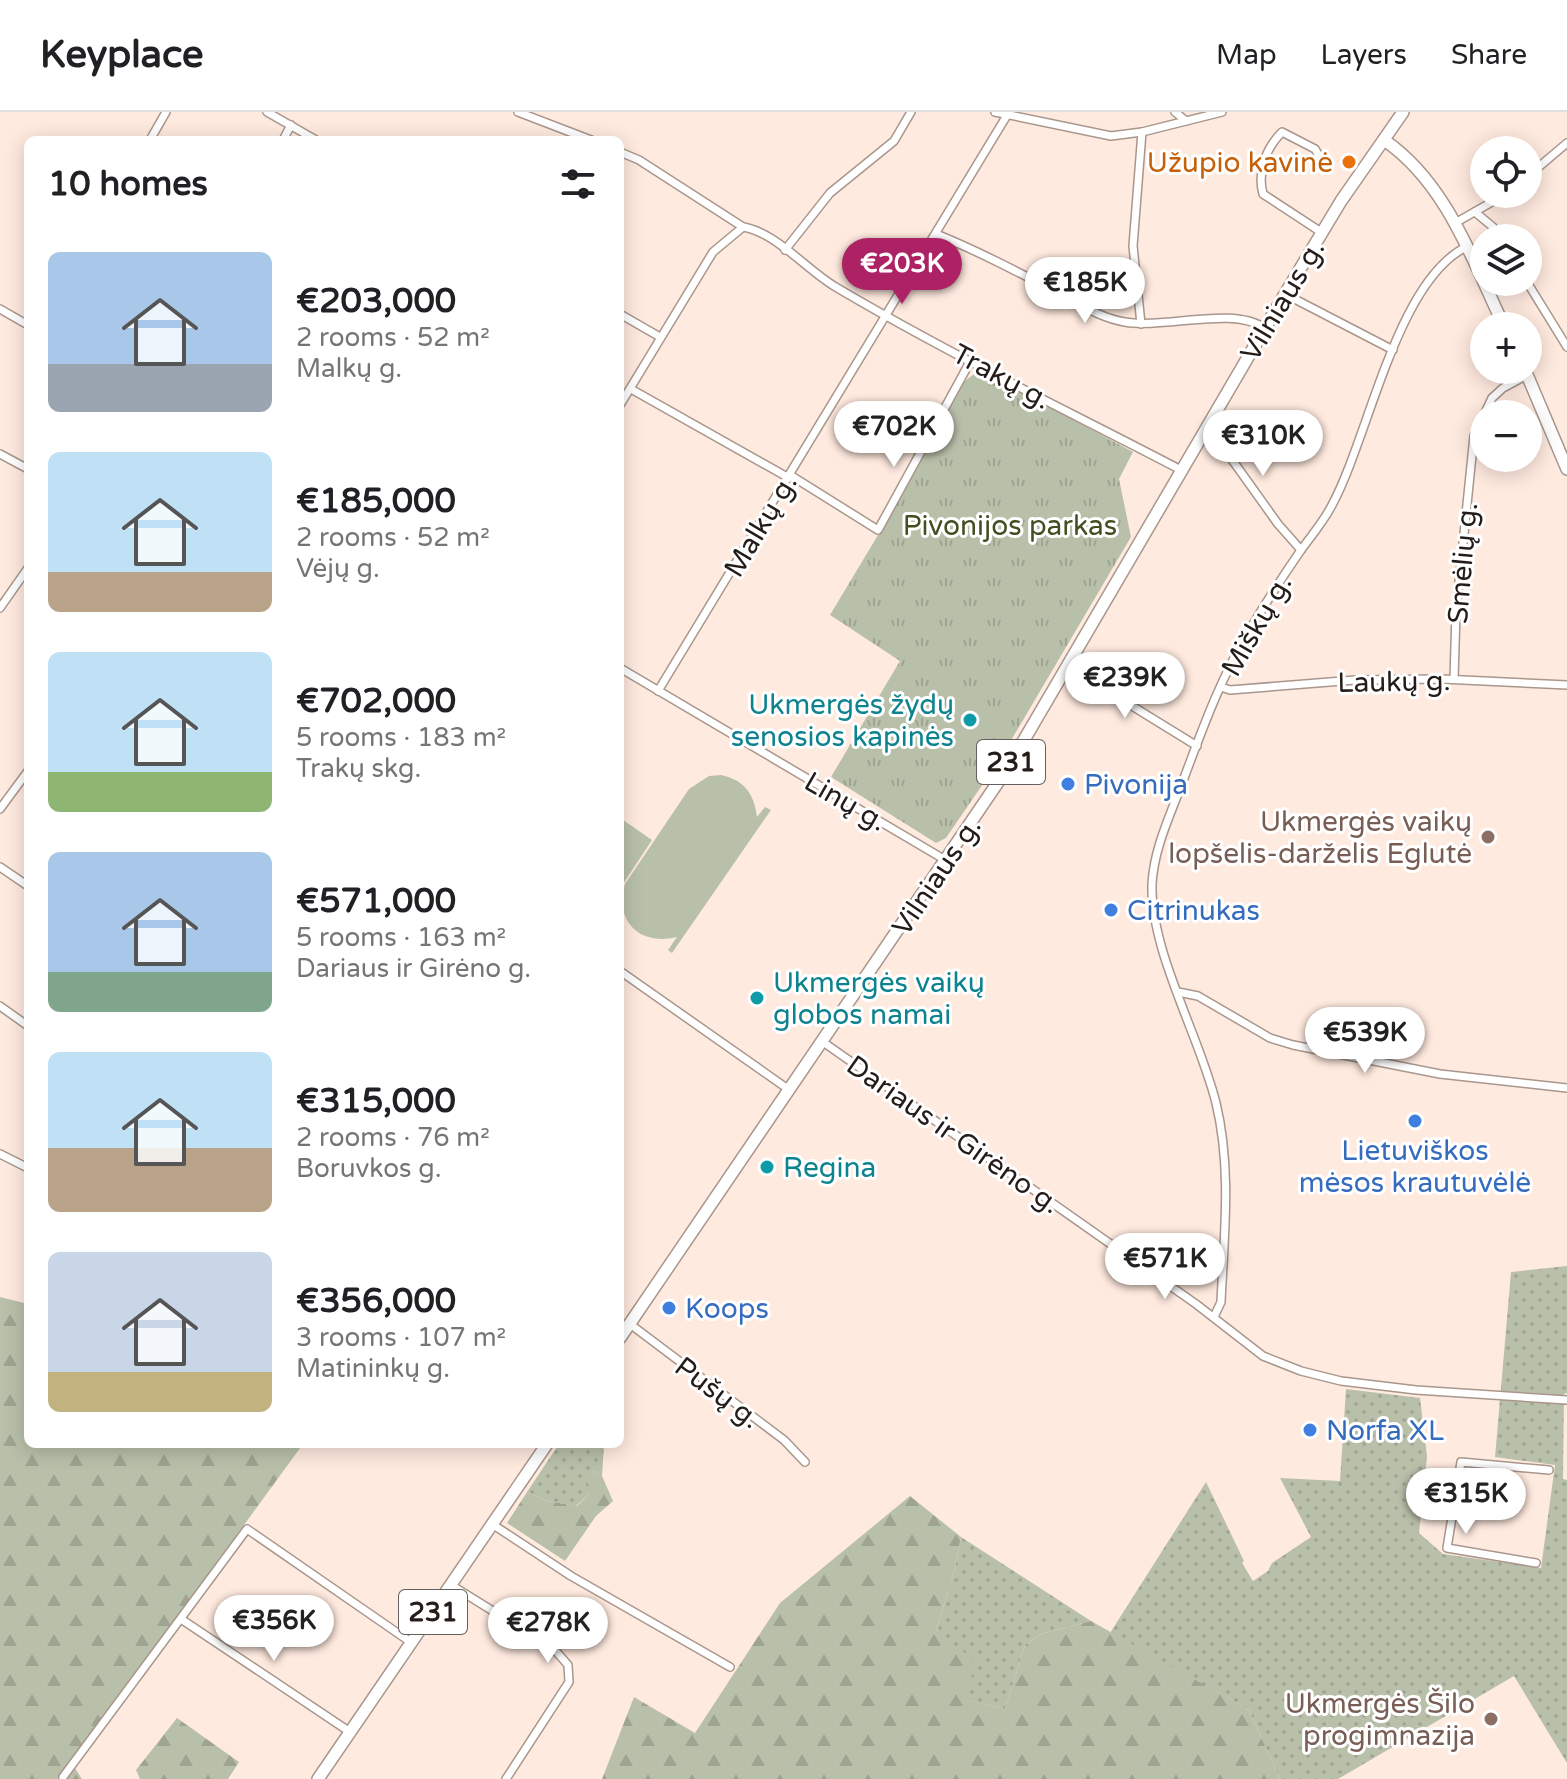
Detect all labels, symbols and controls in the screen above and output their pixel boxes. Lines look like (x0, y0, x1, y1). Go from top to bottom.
text: Keyplace (40, 32, 204, 78)
text: Map (1216, 38, 1277, 72)
text: Layers (1321, 38, 1407, 72)
text: Share (1451, 38, 1527, 72)
map controls (1470, 136, 1542, 472)
button: locate (1470, 136, 1542, 208)
place label: Užupio kavinė (1147, 146, 1333, 180)
marker: Užupio kavinė (1340, 153, 1358, 171)
icon: filters (556, 162, 600, 206)
text: 10 homes (48, 164, 208, 205)
button: layers (1470, 224, 1542, 296)
street label: Vilniaus g. (1233, 234, 1332, 367)
pin: €203K (846, 238, 958, 306)
text: €203K (860, 248, 944, 279)
pin: €185K (1029, 257, 1141, 325)
text: €185K (1043, 267, 1127, 298)
text: €203,000 (296, 281, 456, 322)
icon: home (112, 284, 208, 380)
button: + (1470, 312, 1542, 384)
text: 2 rooms · 52 m² (296, 322, 490, 353)
street label: Trakų g. (947, 337, 1056, 417)
text: Malkų g. (296, 353, 402, 384)
button: − (1470, 400, 1542, 472)
pin: €702K (838, 401, 950, 469)
pin: €310K (1207, 410, 1319, 478)
text: €702K (852, 411, 936, 442)
text: €310K (1221, 420, 1305, 451)
street label: Malkų g. (717, 468, 805, 583)
text: €185,000 (296, 481, 456, 522)
icon: home (112, 484, 208, 580)
street label: Smėlių g. (1441, 501, 1485, 625)
park label: Pivonijos parkas (903, 509, 1117, 543)
text: 2 rooms · 52 m² (296, 522, 490, 553)
text: Vėjų g. (296, 553, 380, 584)
street label: Miškų g. (1214, 569, 1300, 682)
pin: €239K (1069, 652, 1181, 720)
text: €239K (1083, 662, 1167, 693)
street label: Laukų g. (1337, 664, 1451, 700)
text: €702,000 (296, 681, 456, 722)
icon: home (112, 684, 208, 780)
place label: Ukmergės žydų senosios kapinės (731, 688, 954, 754)
marker: Ukmergės žydų senosios kapinės (961, 711, 979, 729)
text: 5 rooms · 183 m² (296, 722, 506, 753)
road number: 231 (977, 740, 1045, 784)
text: Trakų skg. (296, 753, 421, 784)
street label: Linų g. (798, 765, 893, 839)
place label: Pivonija (1084, 768, 1188, 802)
marker: Pivonija (1059, 775, 1077, 793)
place label: Ukmergės vaikų lopšelis-darželis Eglutė (1168, 805, 1472, 871)
street label: Vilniaus g. (885, 811, 989, 942)
marker: Ukmergės vaikų lopšelis-darželis Eglutė (1479, 828, 1497, 846)
text: €571,000 (296, 881, 456, 922)
icon: home (112, 884, 208, 980)
place label: Citrinukas (1127, 894, 1260, 928)
marker: Citrinukas (1102, 901, 1120, 919)
text: 5 rooms · 163 m² (296, 922, 506, 953)
text: Dariaus ir Girėno g. (296, 953, 531, 984)
place label: Ukmergės vaikų globos namai (773, 966, 985, 1032)
marker: Ukmergės vaikų globos namai (748, 989, 766, 1007)
pin: €539K (1309, 1007, 1421, 1075)
text: €539K (1323, 1017, 1407, 1048)
street label: Dariaus ir Girėno g. (840, 1048, 1067, 1221)
text: €315,000 (296, 1081, 456, 1122)
icon: home (112, 1084, 208, 1180)
marker: Lietuviškos mėsos krautuvėlė (1406, 1112, 1424, 1130)
text: 2 rooms · 76 m² (296, 1122, 490, 1153)
place label: Lietuviškos mėsos krautuvėlė (1299, 1134, 1531, 1200)
place label: Regina (783, 1151, 876, 1185)
text: Boruvkos g. (296, 1153, 441, 1184)
marker: Regina (758, 1158, 776, 1176)
pin: €571K (1109, 1233, 1221, 1301)
text: €571K (1123, 1243, 1207, 1274)
text: €356,000 (296, 1281, 456, 1322)
icon: home (112, 1284, 208, 1380)
place label: Koops (685, 1292, 769, 1326)
marker: Koops (660, 1299, 678, 1317)
text: 3 rooms · 107 m² (296, 1322, 506, 1353)
street label: Pušų g. (668, 1350, 767, 1436)
text: Matininkų g. (296, 1353, 450, 1384)
place label: Norfa XL (1326, 1414, 1444, 1448)
marker: Norfa XL (1301, 1421, 1319, 1439)
pin: €315K (1410, 1468, 1522, 1536)
text: €315K (1424, 1478, 1508, 1509)
road number: 231 (399, 1590, 467, 1634)
pin: €356K (218, 1595, 330, 1663)
pin: €278K (492, 1597, 604, 1665)
text: €356K (232, 1605, 316, 1636)
text: €278K (506, 1607, 590, 1638)
place label: Ukmergės Šilo progimnazija (1285, 1687, 1475, 1753)
marker: Ukmergės Šilo progimnazija (1482, 1710, 1500, 1728)

